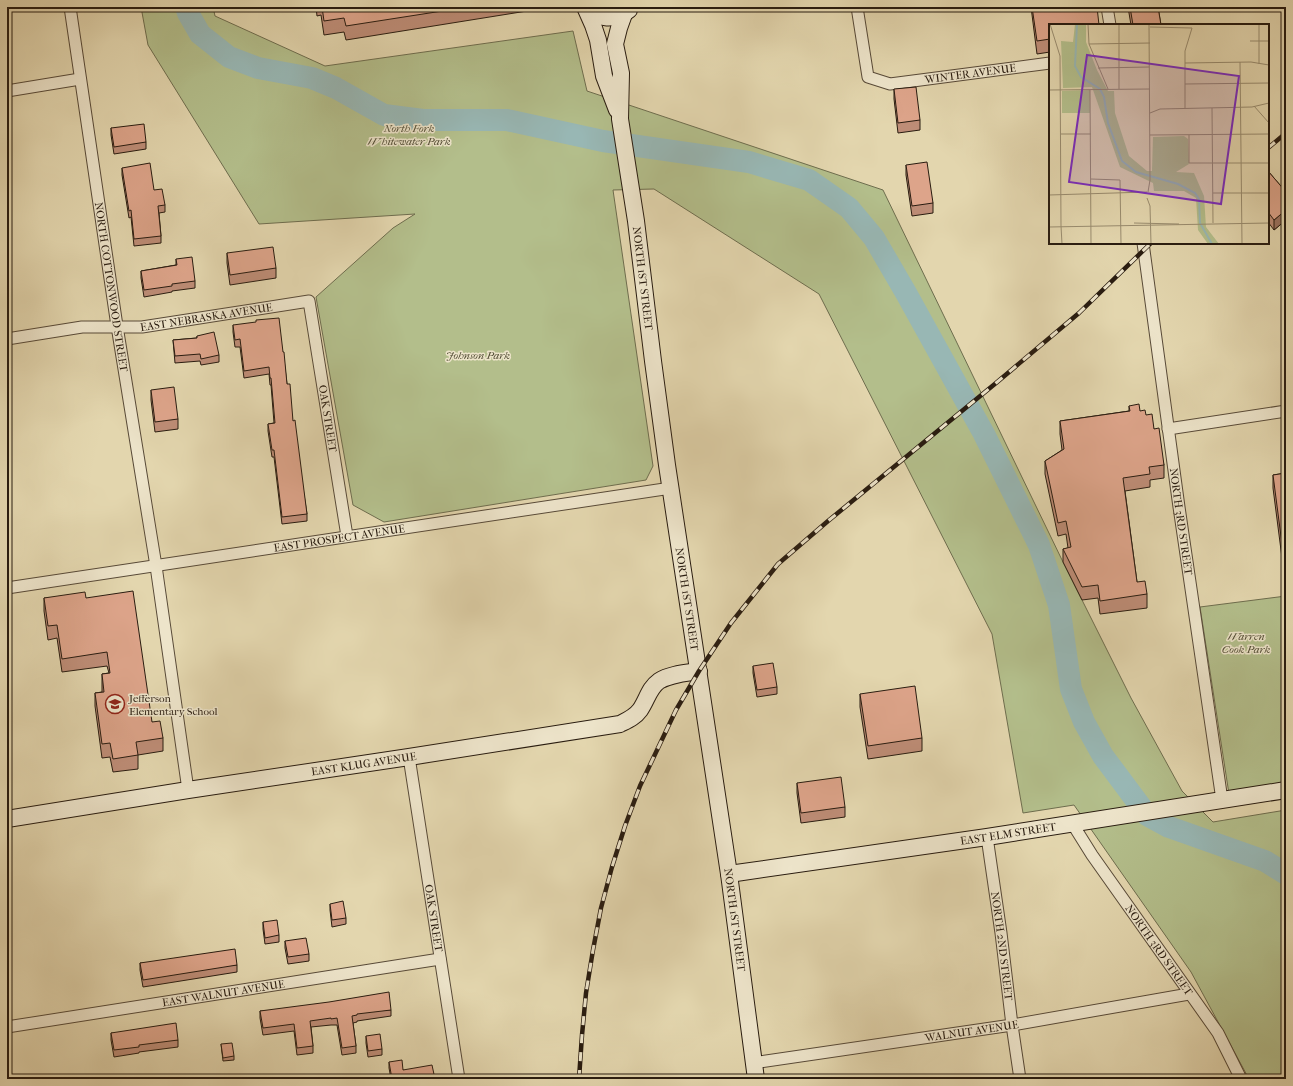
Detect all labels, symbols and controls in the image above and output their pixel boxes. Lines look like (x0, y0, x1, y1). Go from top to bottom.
inset map (1049, 24, 1269, 244)
street label: WINTER AVENUE (923, 61, 1017, 87)
park label: North Fork Whitewater Park (368, 122, 451, 148)
street label: NORTH COTTONWOOD STREET (92, 201, 130, 373)
street label: NORTH 1ST STREET (630, 226, 655, 332)
street label: EAST NEBRASKA AVENUE (139, 301, 274, 334)
park label: Johnson Park (446, 349, 510, 362)
street label: OAK STREET (316, 384, 339, 454)
street label: NORTH 3RD STREET (1167, 467, 1195, 576)
street label: EAST PROSPECT AVENUE (273, 522, 406, 555)
street label: NORTH 1ST STREET (673, 547, 701, 652)
park label: Warren Cook Park (1222, 630, 1270, 656)
place label: Jefferson Elementary School (128, 692, 218, 718)
school or university icon: Jefferson Elementary School (104, 693, 126, 715)
street label: EAST KLUG AVENUE (310, 750, 418, 779)
street label: EAST ELM STREET (959, 820, 1058, 848)
street label: NORTH 1ST STREET (721, 867, 748, 973)
street label: OAK STREET (422, 884, 445, 953)
street label: NORTH 2ND STREET (988, 891, 1015, 1002)
street label: NORTH 3RD STREET (1122, 902, 1196, 999)
street label: EAST WALNUT AVENUE (161, 977, 286, 1010)
street label: WALNUT AVENUE (923, 1018, 1020, 1045)

